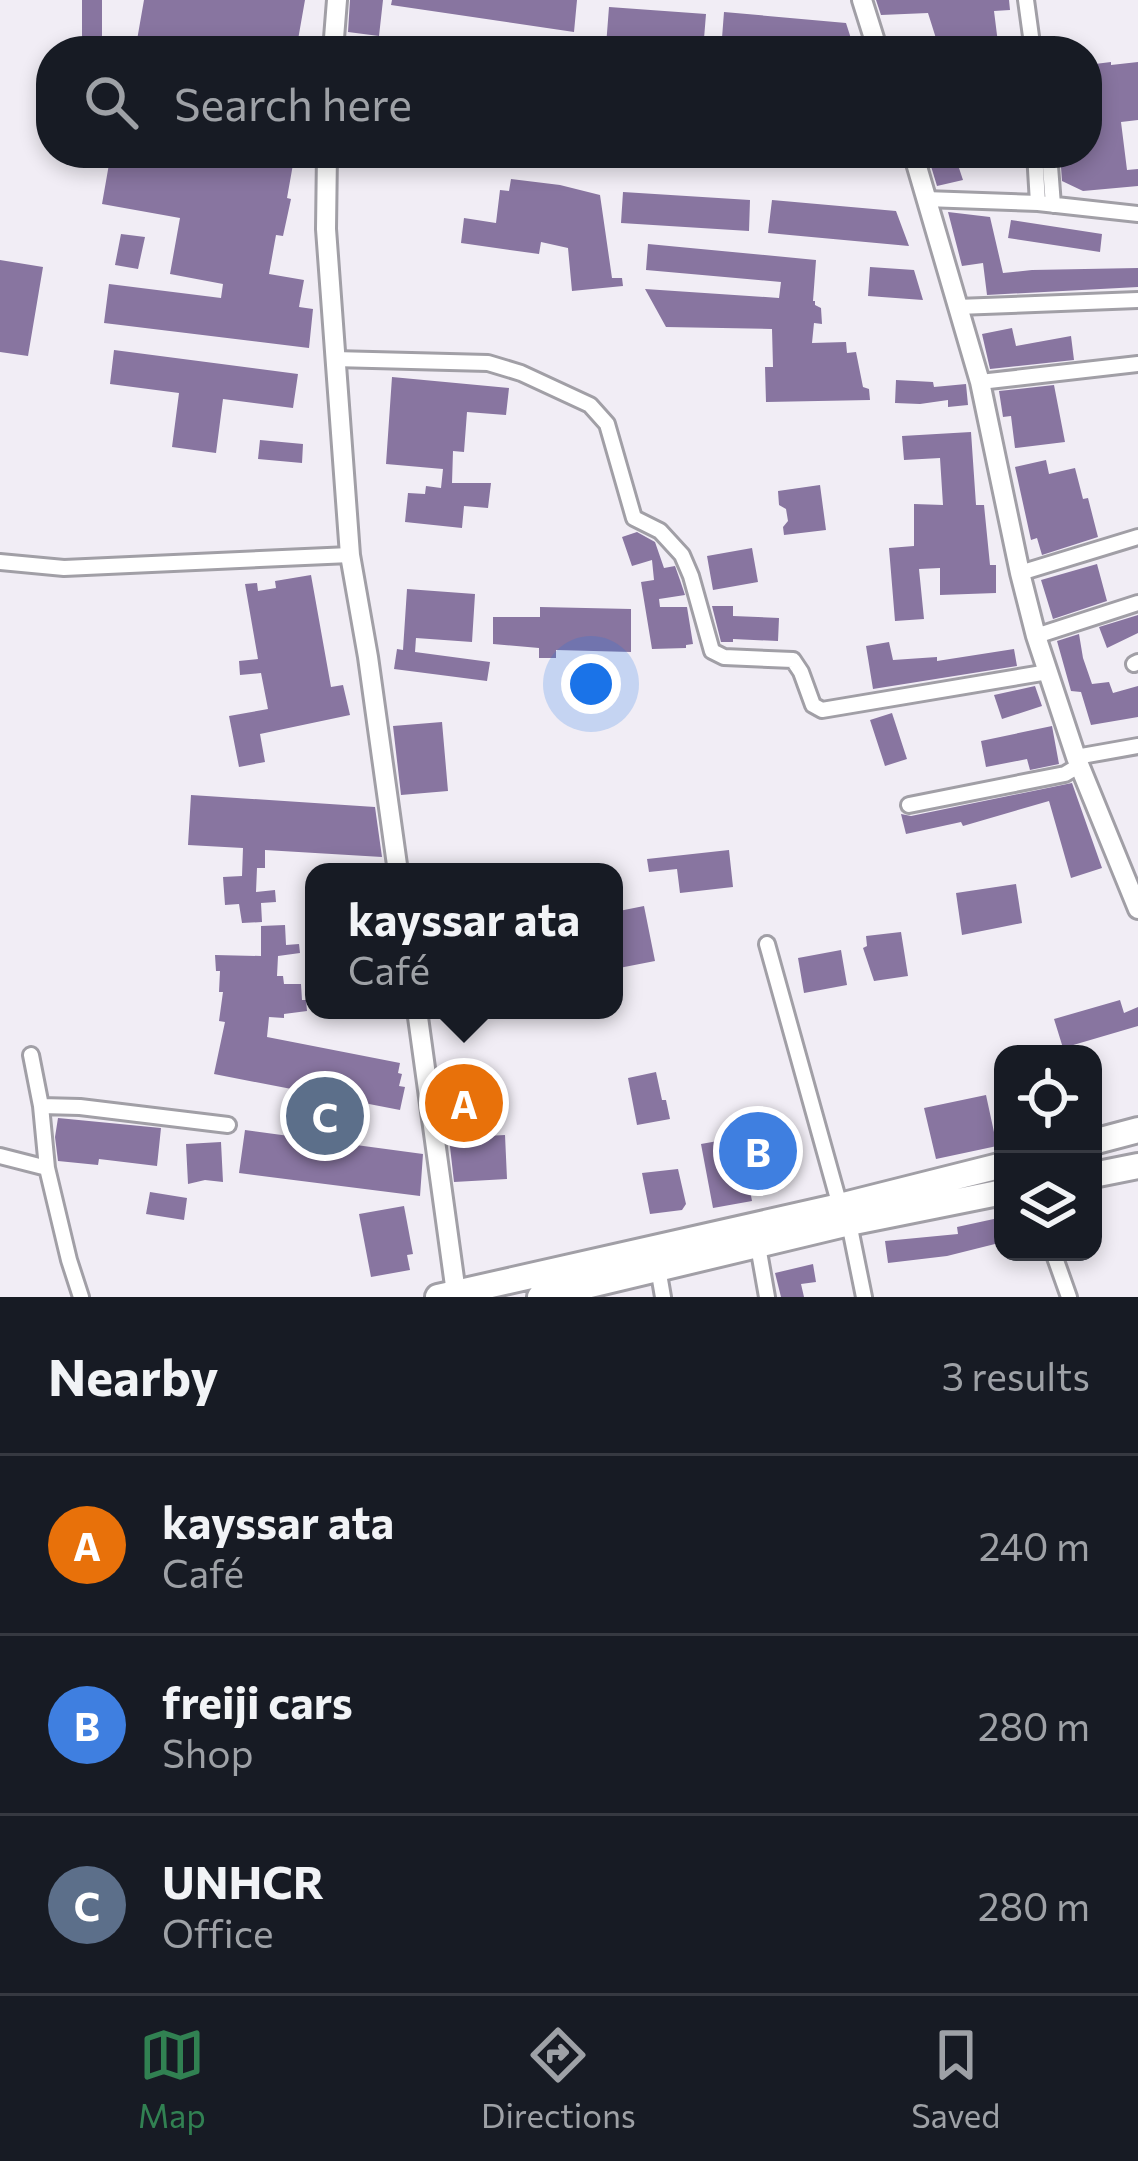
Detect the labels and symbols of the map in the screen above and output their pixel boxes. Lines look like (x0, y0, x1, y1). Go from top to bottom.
your location (561, 654, 621, 714)
pin: A (425, 1058, 503, 1148)
pin: C (286, 1071, 364, 1161)
pin: B (719, 1106, 797, 1196)

